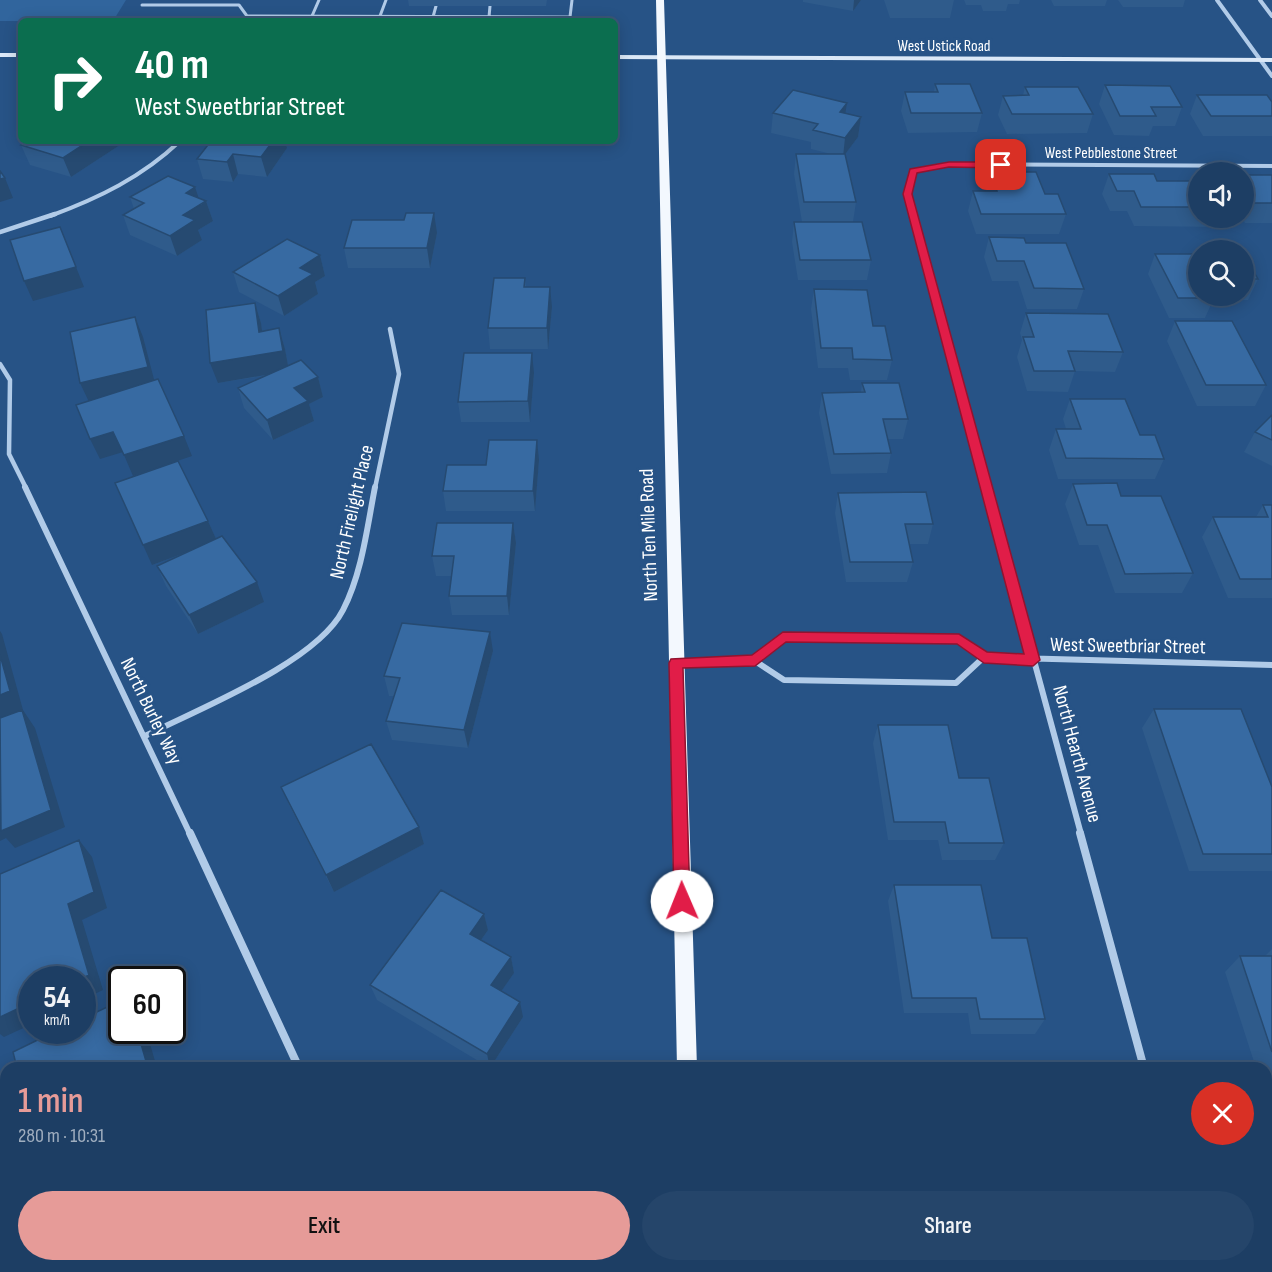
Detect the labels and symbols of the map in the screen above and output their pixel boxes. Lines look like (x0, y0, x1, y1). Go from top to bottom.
street label: West Ustick Road (898, 37, 990, 56)
pin (975, 139, 1026, 190)
street label: West Pebblestone Street (1045, 144, 1177, 163)
street label: North Firelight Place (325, 443, 379, 581)
street label: North Ten Mile Road (635, 468, 663, 602)
street label: West Sweetbriar Street (1050, 633, 1206, 659)
street label: North Burley Way (115, 654, 187, 768)
street label: North Hearth Avenue (1047, 683, 1107, 825)
position arrow (650, 869, 714, 933)
speed limit sign: 60 (108, 966, 186, 1044)

